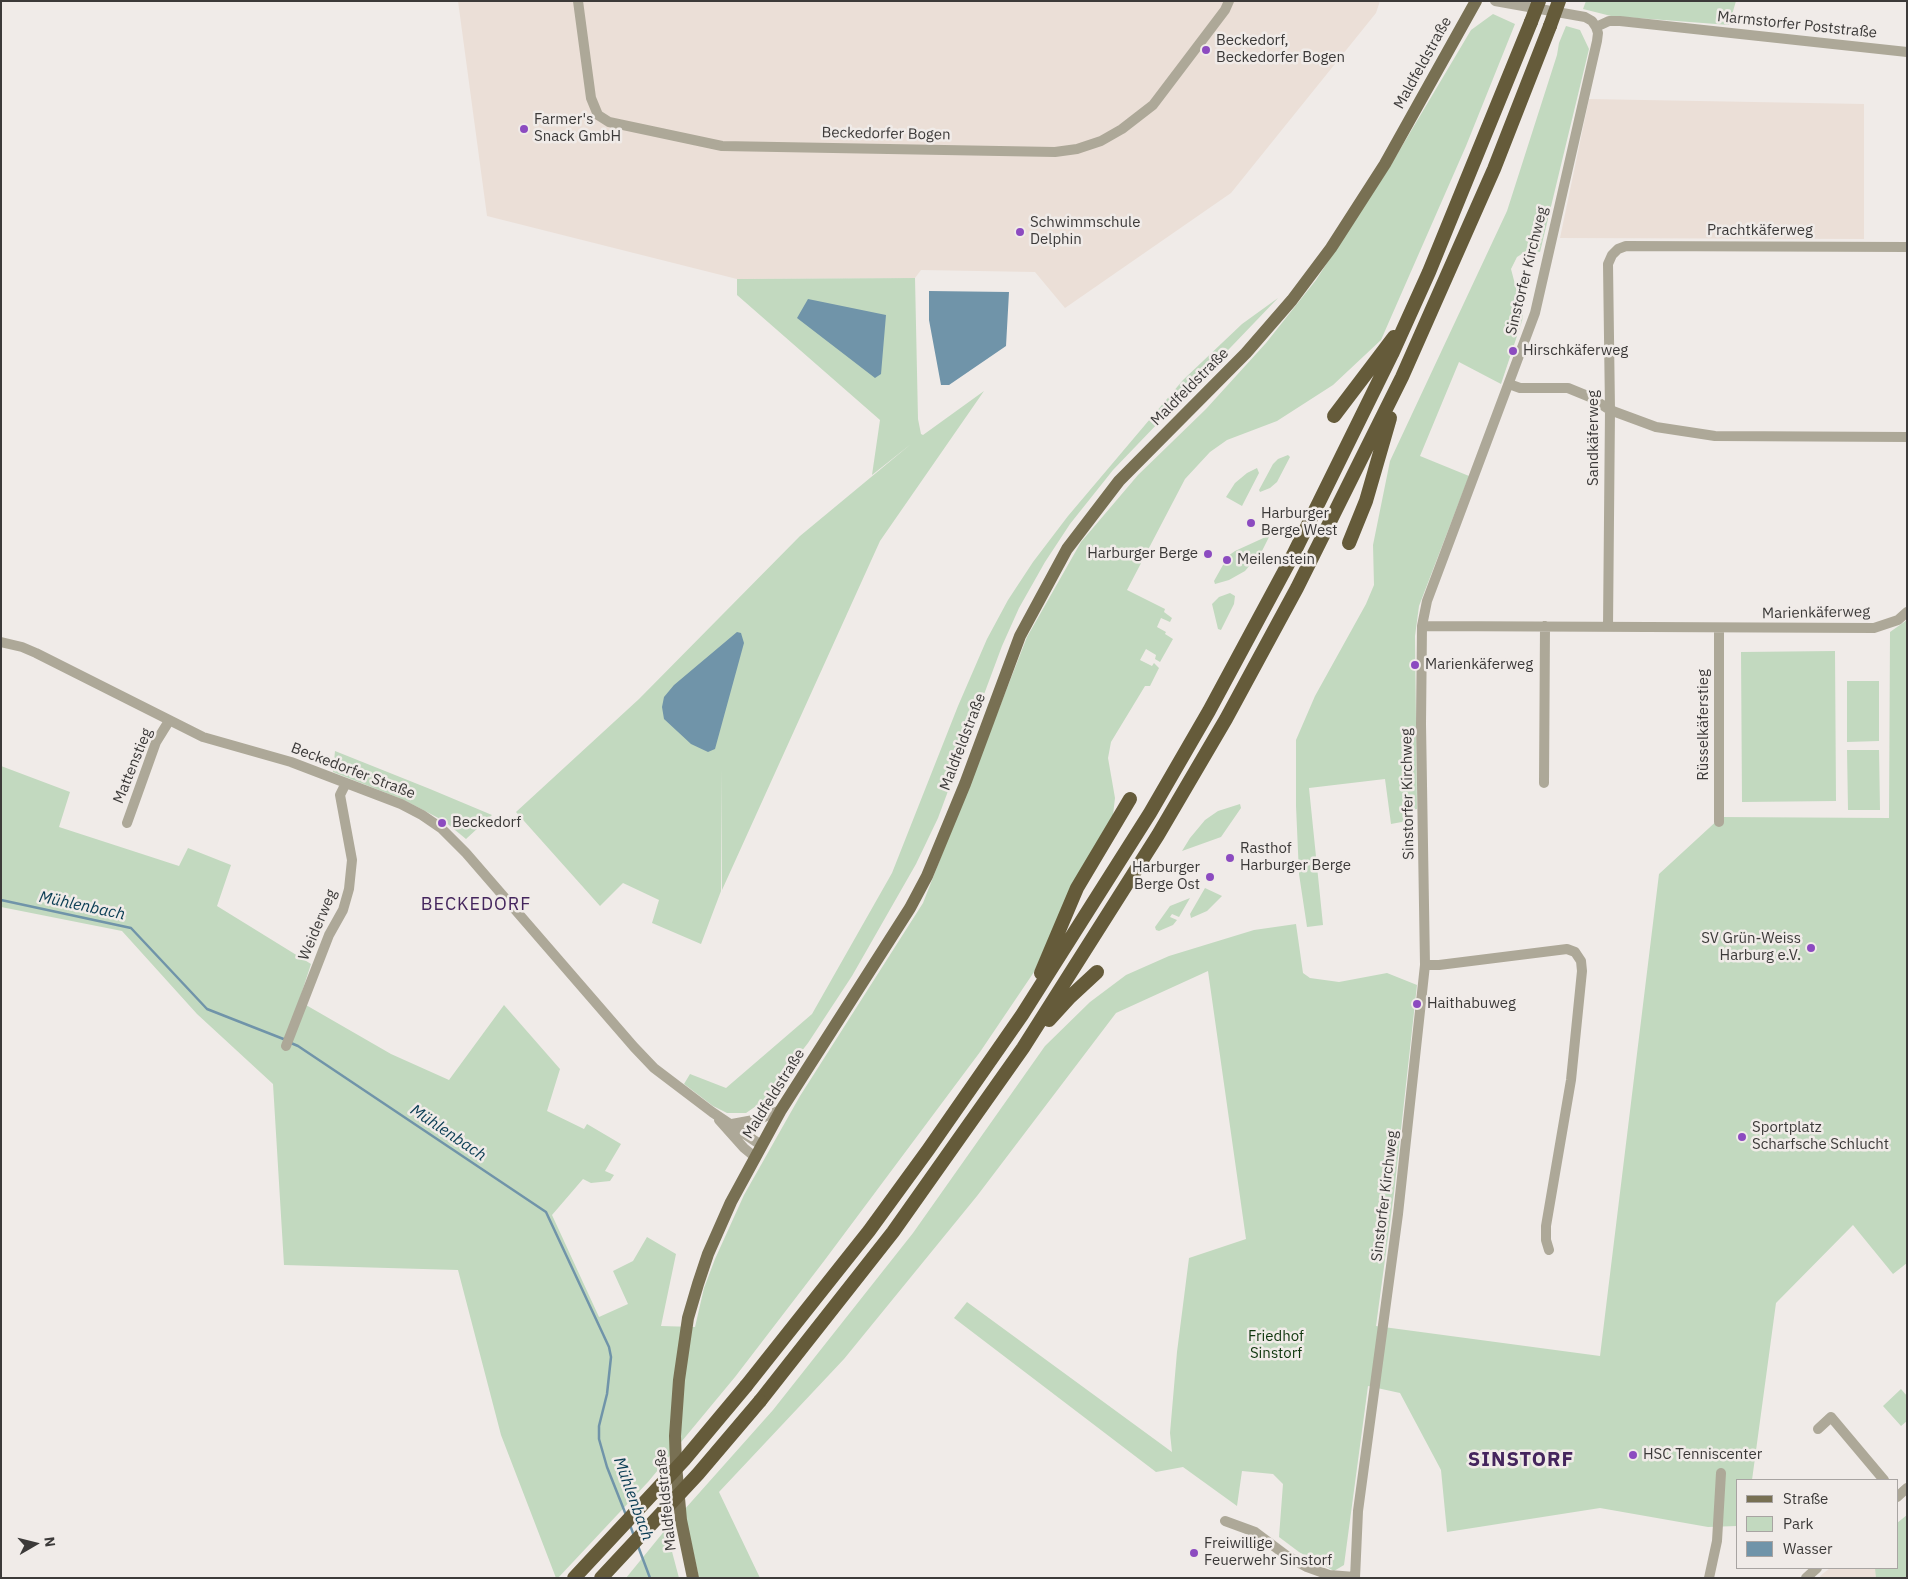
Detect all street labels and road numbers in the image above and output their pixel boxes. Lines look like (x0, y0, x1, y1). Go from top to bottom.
street label: Marmstorfer Poststraße (1716, 8, 1878, 42)
street label: Maldfeldstraße (1390, 14, 1456, 112)
street label: Beckedorfer Bogen (821, 124, 951, 144)
street label: Sinstorfer Kirchweg (1502, 205, 1552, 337)
street label: Prachtkäferweg (1707, 222, 1813, 240)
street label: Maldfeldstraße (1147, 344, 1233, 430)
street label: Sandkäferweg (1585, 390, 1603, 486)
street label: Marienkäferweg (1762, 603, 1870, 623)
street label: Rüsselkäferstieg (1695, 669, 1713, 781)
street label: Maldfeldstraße (936, 691, 990, 793)
street label: Mattenstieg (110, 726, 156, 806)
street label: Sinstorfer Kirchweg (1398, 728, 1418, 860)
street label: Beckedorfer Straße (288, 739, 418, 803)
street label: Weiderweg (295, 887, 341, 963)
street label: Maldfeldstraße (739, 1046, 809, 1142)
street label: Sinstorfer Kirchweg (1368, 1130, 1402, 1262)
street label: Maldfeldstraße (652, 1448, 680, 1552)

